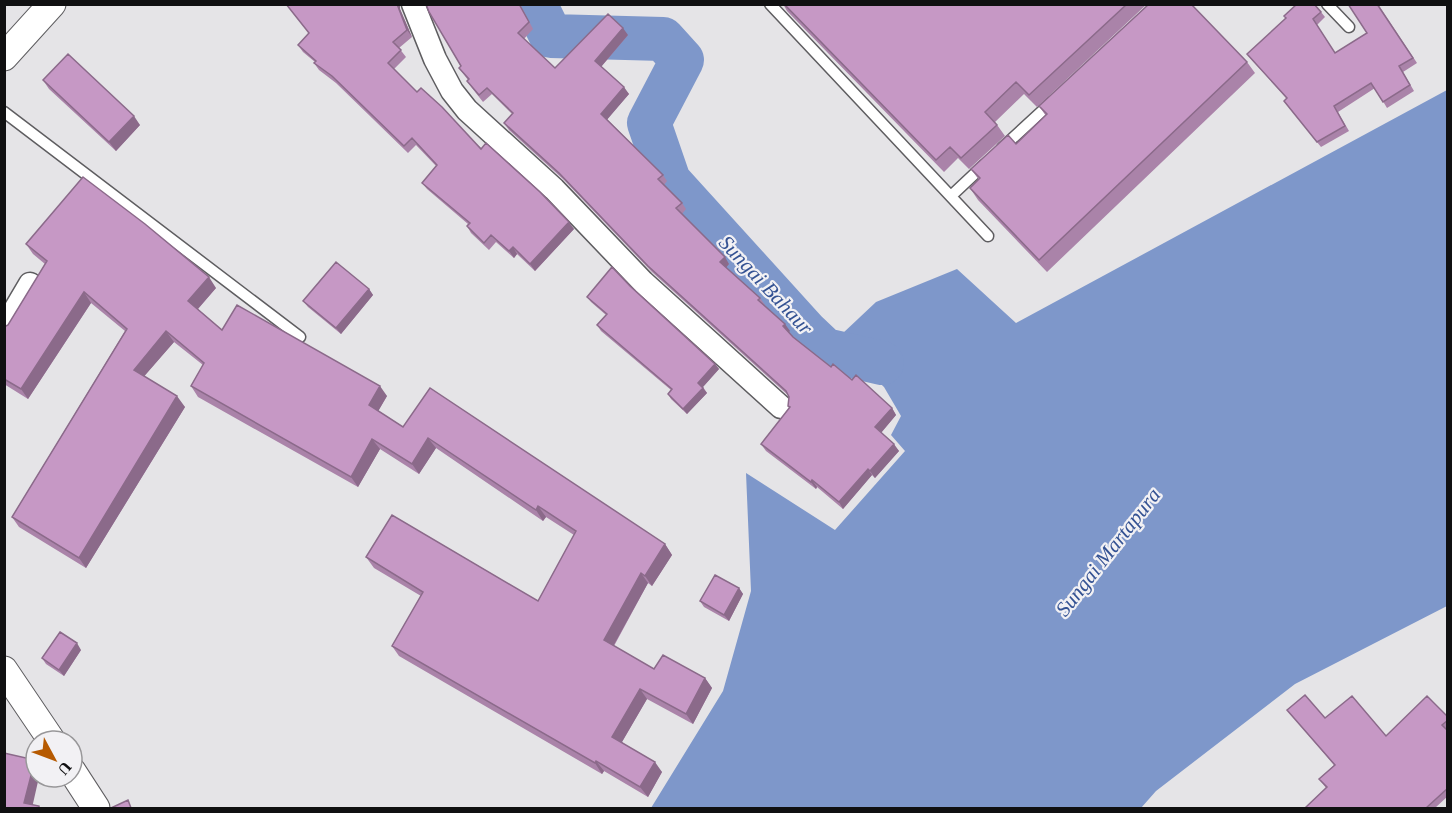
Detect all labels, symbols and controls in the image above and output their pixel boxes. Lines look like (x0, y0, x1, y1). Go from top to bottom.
water label: Sungai Bahaur (714, 231, 819, 340)
water label: Sungai Martapura (1051, 483, 1165, 621)
north arrow (24, 729, 84, 789)
text: U (54, 759, 75, 779)

